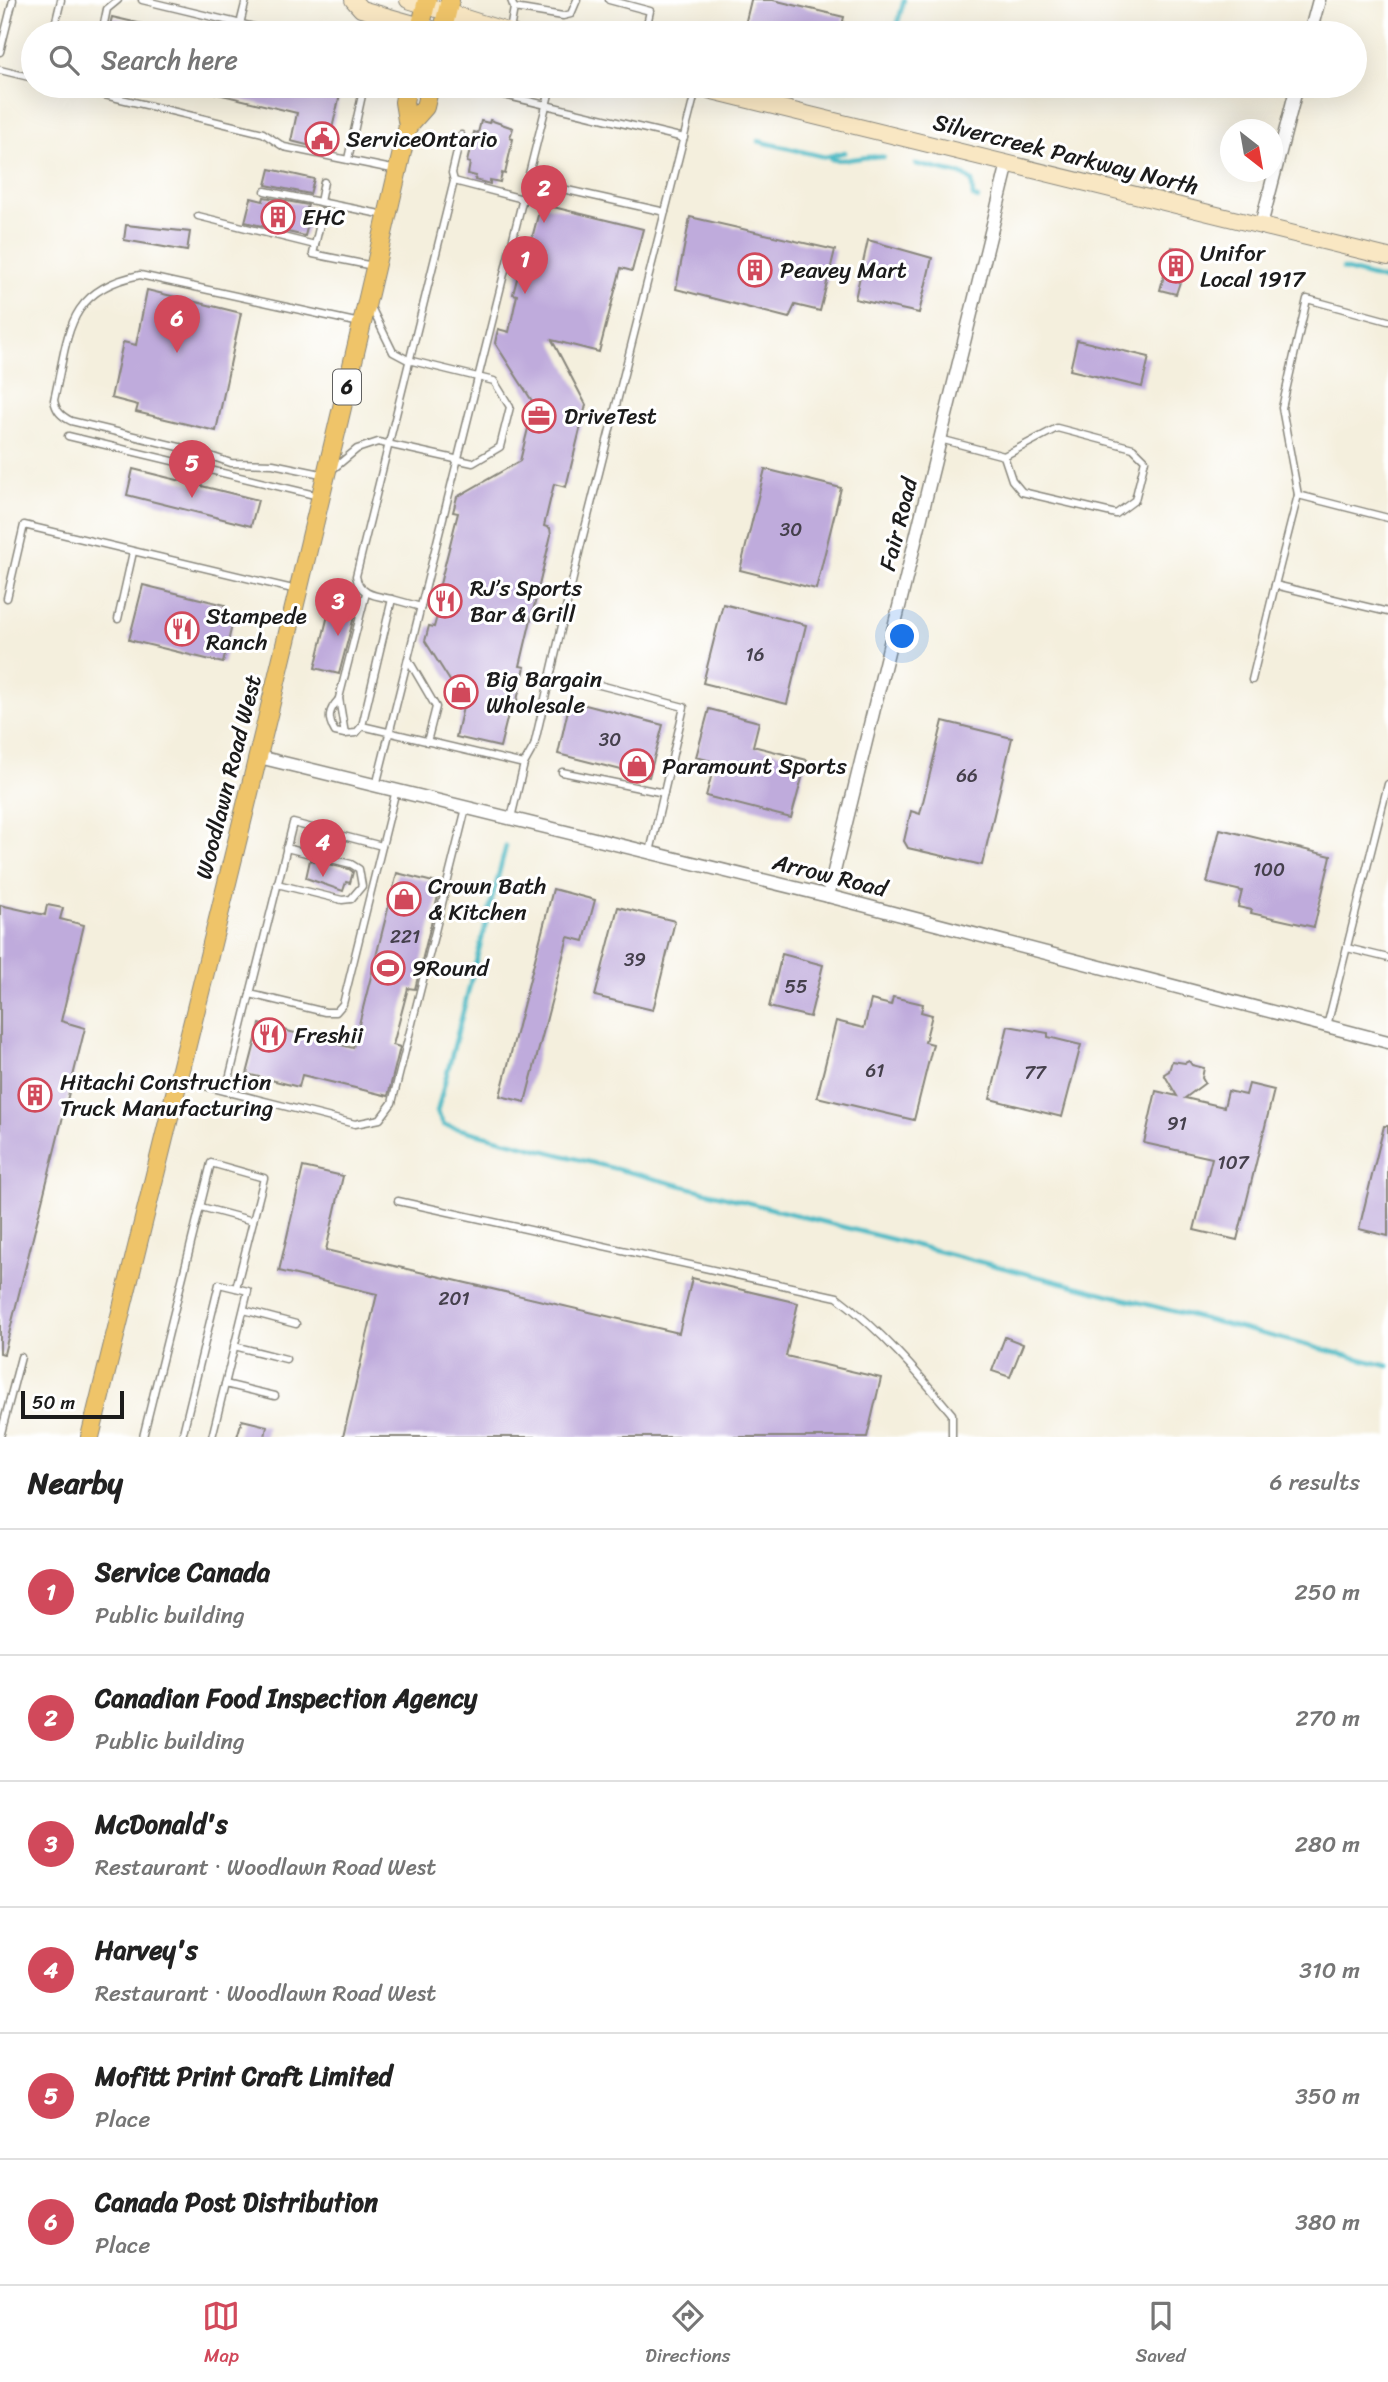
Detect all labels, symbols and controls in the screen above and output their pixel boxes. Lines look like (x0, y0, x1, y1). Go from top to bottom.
search box (21, 21, 1367, 98)
text: Search here (101, 37, 238, 83)
icon: search (45, 41, 83, 79)
street label: Silvercreek Parkway North (929, 102, 1203, 207)
place label: ServiceOntario (346, 119, 497, 160)
north arrow (1220, 119, 1283, 182)
public building icon: ServiceOntario (303, 120, 341, 158)
pin: 2 (521, 165, 567, 223)
place label: EHC (302, 197, 345, 238)
building icon: EHC (259, 198, 297, 236)
place label: Unifor Local 1917 (1200, 233, 1307, 300)
pin: 1 (502, 236, 548, 294)
building icon: Unifor Local 1917 (1157, 247, 1195, 285)
place label: Peavey Mart (780, 250, 907, 291)
building icon: Peavey Mart (736, 251, 774, 289)
pin: 6 (154, 295, 200, 353)
road number: 6 (333, 370, 361, 404)
place label: DriveTest (564, 396, 657, 437)
office icon: DriveTest (520, 397, 558, 435)
pin: 5 (169, 440, 215, 498)
street label: Fair Road (867, 471, 930, 575)
house number: 30 (780, 513, 802, 546)
place label: RJ’s Sports Bar & Grill (470, 568, 583, 635)
pin: 3 (315, 578, 361, 636)
restaurant icon: RJ’s Sports Bar & Grill (426, 582, 464, 620)
place label: Stampede Ranch (206, 596, 307, 663)
restaurant icon: Stampede Ranch (163, 610, 201, 648)
your location (885, 619, 919, 653)
house number: 16 (746, 638, 764, 671)
place label: Big Bargain Wholesale (486, 659, 602, 726)
street label: Woodlawn Road West (183, 671, 274, 884)
shop icon: Big Bargain Wholesale (442, 673, 480, 711)
house number: 30 (599, 723, 621, 756)
place label: Paramount Sports (662, 746, 847, 787)
shop icon: Paramount Sports (618, 747, 656, 785)
house number: 66 (956, 759, 978, 792)
pin: 4 (300, 819, 346, 877)
street label: Arrow Road (767, 841, 893, 910)
house number: 100 (1253, 853, 1285, 886)
place label: Crown Bath & Kitchen (428, 866, 546, 933)
shop icon: Crown Bath & Kitchen (385, 880, 423, 918)
house number: 221 (390, 920, 420, 953)
house number: 39 (624, 943, 646, 976)
place label: 9Round (412, 948, 490, 989)
sports icon: 9Round (369, 949, 407, 987)
house number: 55 (784, 970, 808, 1003)
place label: Freshii (294, 1015, 364, 1056)
restaurant icon: Freshii (250, 1016, 288, 1054)
house number: 61 (866, 1054, 884, 1087)
house number: 77 (1024, 1056, 1047, 1089)
place label: Hitachi Construction Truck Manufacturing (60, 1062, 274, 1129)
building icon: Hitachi Construction Truck Manufacturing (16, 1076, 54, 1114)
house number: 91 (1167, 1107, 1187, 1140)
house number: 107 (1217, 1146, 1250, 1179)
house number: 201 (438, 1282, 470, 1315)
text: 50 m (32, 1386, 75, 1419)
scale bar (21, 1388, 124, 1420)
text: Nearby (28, 1456, 123, 1510)
text: 6 results (1270, 1462, 1360, 1503)
text: Service Canada (95, 1549, 270, 1595)
text: 1 (46, 1572, 56, 1613)
text: 250 m (1294, 1572, 1360, 1613)
text: Public building (95, 1595, 245, 1636)
text: Canadian Food Inspection Agency (95, 1675, 477, 1721)
text: 2 (44, 1698, 58, 1739)
text: 270 m (1295, 1698, 1360, 1739)
text: Public building (95, 1721, 245, 1762)
text: McDonald's (95, 1801, 228, 1847)
text: 3 (45, 1824, 57, 1865)
text: 280 m (1295, 1824, 1360, 1865)
text: Restaurant · Woodlawn Road West (95, 1847, 436, 1888)
text: Harvey's (95, 1927, 198, 1973)
text: 4 (44, 1950, 58, 1991)
text: 310 m (1299, 1950, 1360, 1991)
text: Restaurant · Woodlawn Road West (95, 1973, 436, 2014)
text: Mofitt Print Craft Limited (95, 2053, 392, 2099)
text: 5 (44, 2076, 58, 2117)
text: 350 m (1295, 2076, 1360, 2117)
text: Place (95, 2099, 150, 2140)
text: Canada Post Distribution (95, 2179, 378, 2225)
text: 6 (44, 2202, 58, 2243)
text: 380 m (1295, 2202, 1360, 2243)
text: Place (95, 2225, 150, 2266)
tab: Map (202, 2297, 240, 2372)
tab: Directions (645, 2297, 731, 2372)
tab: Saved (1135, 2297, 1186, 2372)

